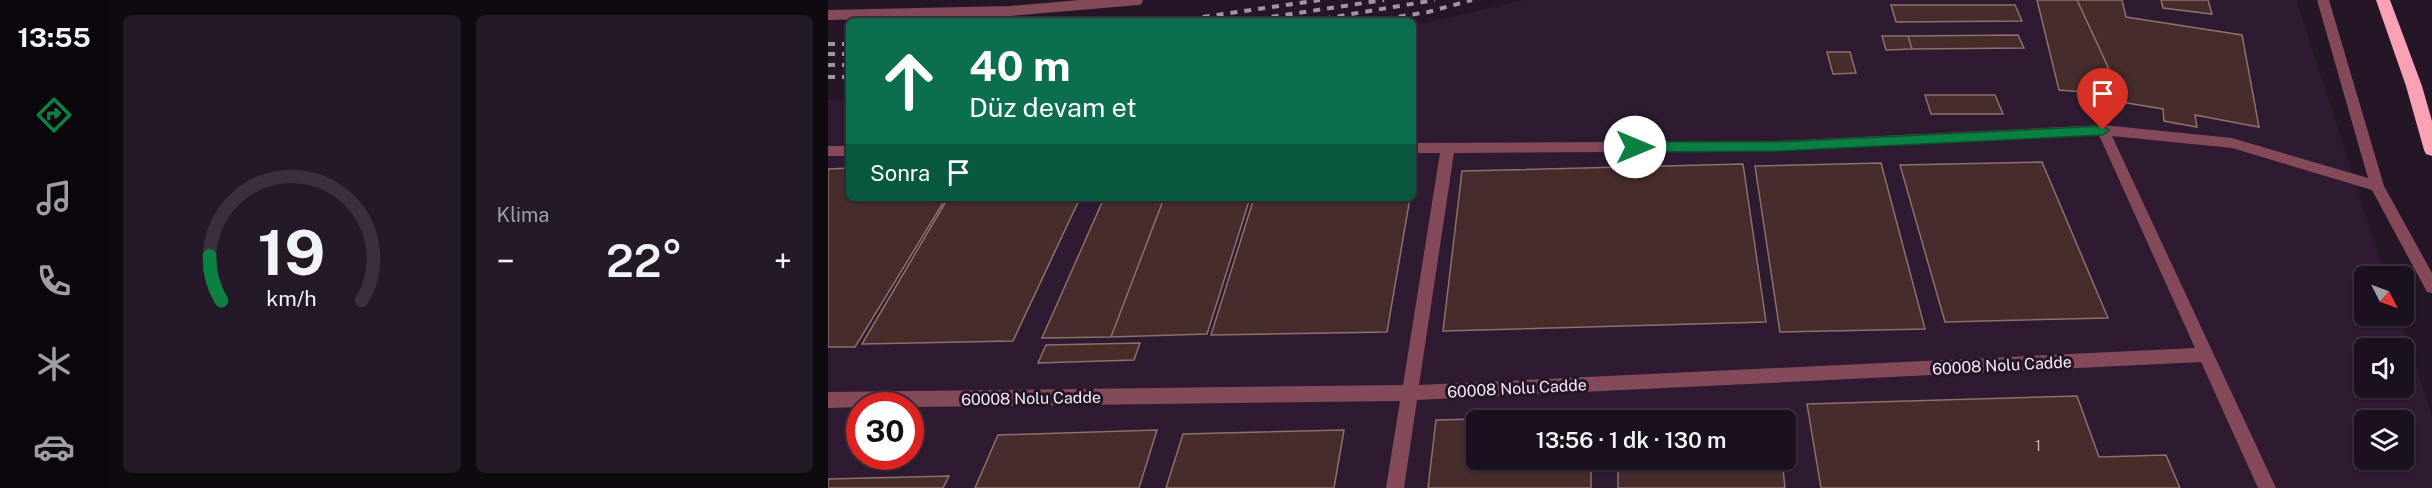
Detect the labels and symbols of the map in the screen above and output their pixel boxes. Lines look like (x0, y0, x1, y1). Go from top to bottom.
pin (2077, 68, 2128, 130)
position arrow (1603, 115, 1667, 179)
north arrow (2354, 266, 2414, 326)
street label: 60008 Nolu Cadde (1932, 352, 2072, 379)
street label: 60008 Nolu Cadde (1447, 375, 1587, 402)
street label: 60008 Nolu Cadde (961, 388, 1101, 409)
speed limit sign: 30 (846, 392, 924, 470)
house number: 1 (2035, 438, 2041, 454)

